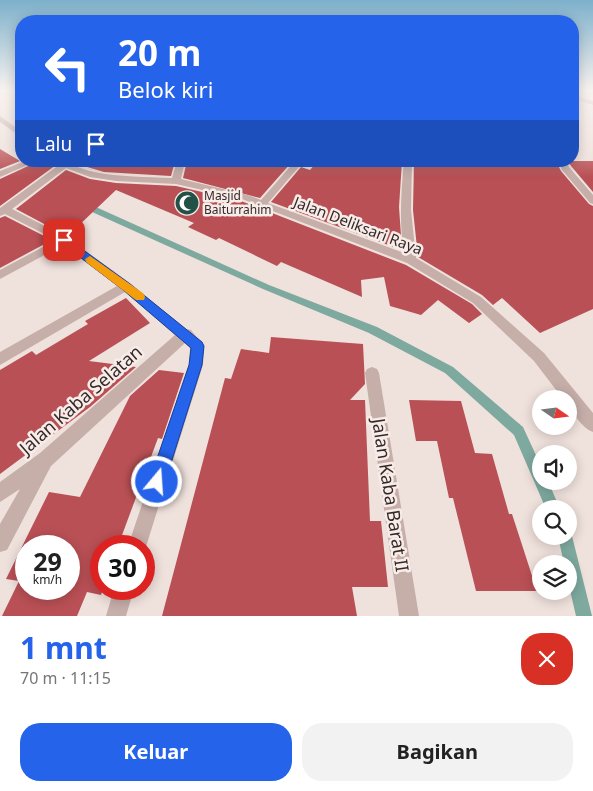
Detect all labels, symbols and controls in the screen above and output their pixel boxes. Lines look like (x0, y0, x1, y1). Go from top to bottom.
text: 20 m (118, 29, 201, 76)
icon: left (35, 35, 100, 100)
text: Belok kiri (118, 74, 213, 104)
icon: arrive (82, 130, 110, 158)
text: Lalu (35, 131, 72, 157)
place label: Masjid Baiturrahim (204, 187, 272, 218)
mosque icon: Masjid Baiturrahim (174, 190, 200, 216)
street label: Jalan Deliksari Raya (289, 191, 426, 259)
pin (43, 219, 85, 261)
icon: arrive (50, 226, 78, 254)
street label: Jalan Kaba Selatan (12, 339, 147, 461)
north arrow (532, 390, 578, 435)
map controls (532, 390, 577, 600)
street label: Jalan Kaba Barat II (367, 414, 415, 573)
button: sound (532, 445, 577, 490)
position arrow (130, 455, 182, 507)
button: search (532, 500, 577, 545)
speed limit sign: 30 (90, 535, 155, 600)
text: 29 (33, 544, 62, 578)
button: layers (532, 555, 577, 600)
text: km/h (33, 571, 62, 588)
text: 1 mnt (20, 627, 107, 668)
button: close (521, 633, 573, 685)
text: 70 m · 11:15 (20, 667, 111, 689)
button: Keluar (20, 723, 292, 781)
button: Bagikan (302, 723, 573, 781)

